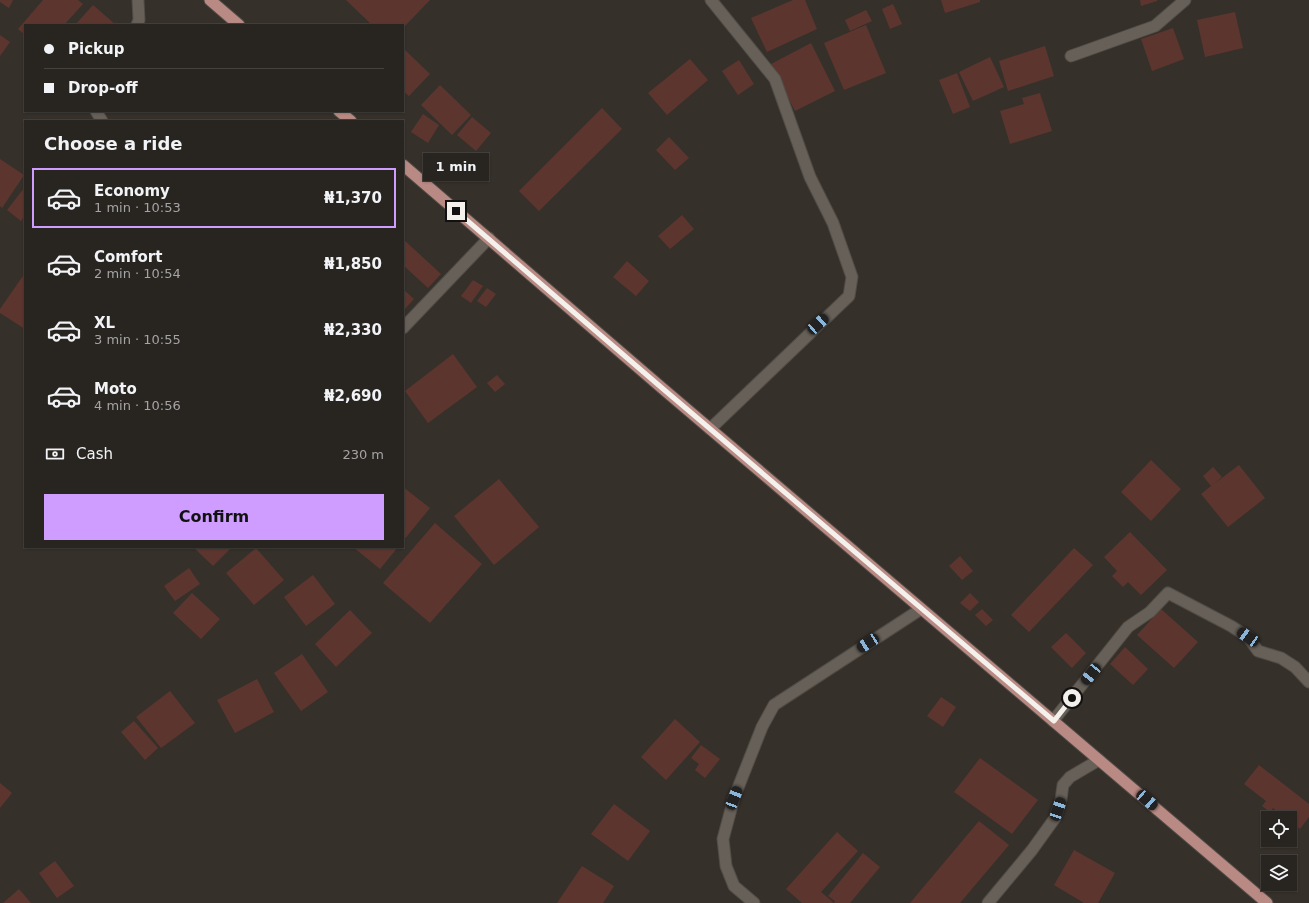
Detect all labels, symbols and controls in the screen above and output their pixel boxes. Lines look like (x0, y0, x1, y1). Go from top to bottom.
text: Pickup (68, 40, 124, 58)
text: Drop-off (68, 79, 138, 97)
text: Choose a ride (44, 133, 183, 154)
callout: 1 min (423, 153, 489, 181)
text: 1 min (436, 159, 476, 174)
icon: car (46, 180, 82, 216)
text: Economy (94, 182, 170, 200)
text: ₦1,370 (324, 189, 382, 207)
text: 1 min · 10:53 (94, 200, 181, 215)
route end (447, 202, 465, 220)
icon: car (46, 246, 82, 282)
text: Comfort (94, 248, 162, 266)
text: ₦1,850 (324, 255, 382, 273)
text: 2 min · 10:54 (94, 266, 181, 281)
icon: car (46, 312, 82, 348)
car (805, 312, 831, 336)
text: XL (94, 314, 115, 332)
text: ₦2,330 (324, 321, 382, 339)
text: 3 min · 10:55 (94, 332, 181, 347)
icon: car (46, 378, 82, 414)
text: Moto (94, 380, 137, 398)
text: ₦2,690 (324, 387, 382, 405)
text: 4 min · 10:56 (94, 398, 181, 413)
icon: cash (44, 443, 66, 465)
text: Cash (76, 445, 113, 463)
text: 230 m (342, 447, 384, 462)
button: Confirm (44, 494, 384, 540)
car (1235, 625, 1261, 649)
car (855, 631, 881, 655)
car (1079, 661, 1103, 687)
route start (1063, 689, 1081, 707)
car (724, 785, 744, 811)
car (1134, 788, 1160, 812)
car (1048, 796, 1068, 822)
map controls (1261, 811, 1297, 891)
button: locate (1261, 811, 1297, 847)
button: layers (1261, 855, 1297, 891)

